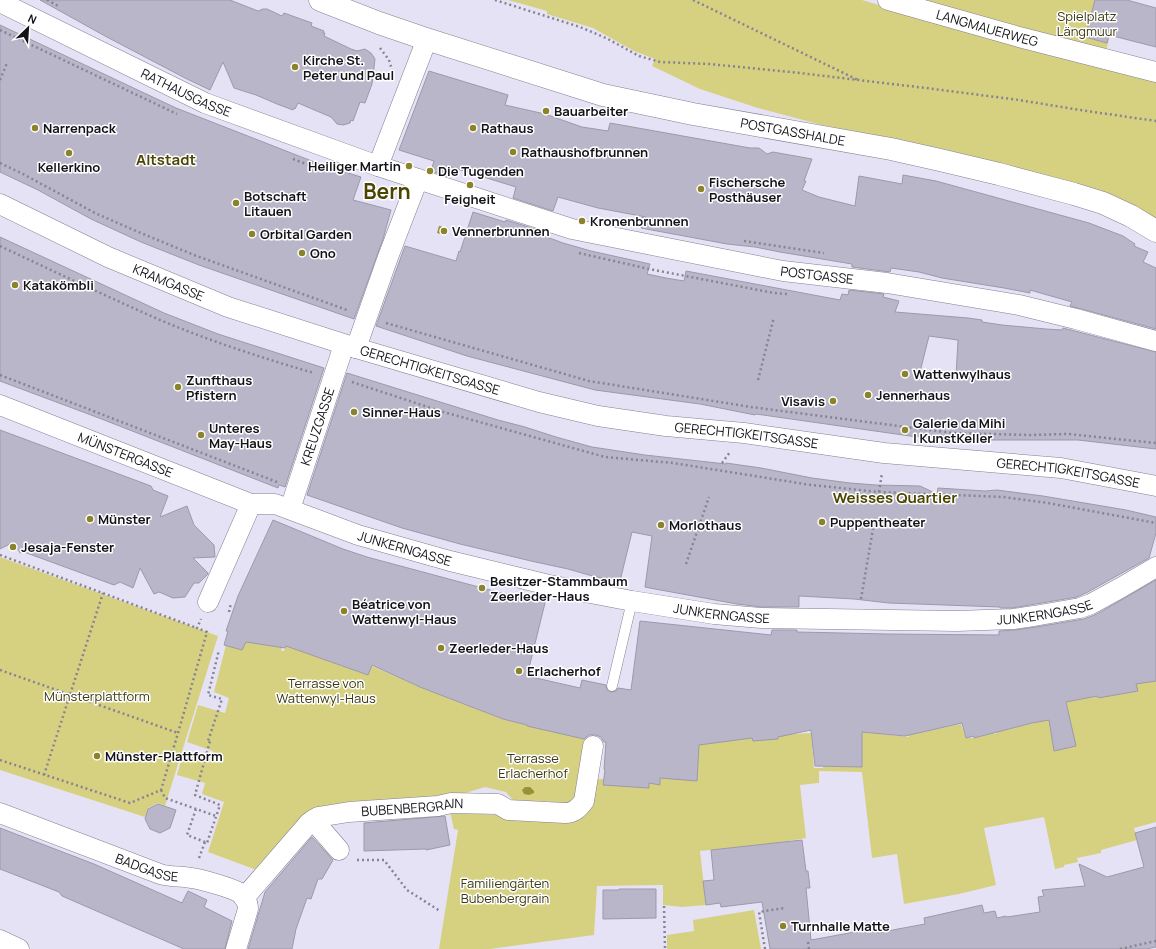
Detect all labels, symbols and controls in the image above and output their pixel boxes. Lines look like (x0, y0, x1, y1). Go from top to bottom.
street label: LANGMAUERWEG (934, 5, 1040, 51)
park label: Spielplatz Längmuur (1057, 7, 1118, 40)
north arrow (8, 8, 48, 48)
text: N (26, 10, 39, 27)
place label: Kirche St. Peter und Paul (303, 51, 394, 84)
marker: Kirche St. Peter und Paul (290, 62, 300, 72)
street label: RATHAUSGASSE (138, 64, 234, 121)
place label: Bauarbeiter (554, 102, 628, 120)
marker: Bauarbeiter (541, 106, 551, 116)
street label: POSTGASSHALDE (739, 114, 847, 150)
place label: Narrenpack (43, 119, 117, 137)
place label: Rathaus (481, 119, 534, 137)
marker: Narrenpack (30, 123, 40, 133)
marker: Rathaus (468, 123, 478, 133)
place label: Rathaushofbrunnen (521, 143, 648, 161)
marker: Rathaushofbrunnen (508, 147, 518, 157)
marker: Kellerkino (64, 148, 74, 158)
district label: Altstadt (136, 149, 196, 170)
place label: Heiliger Martin (308, 157, 401, 175)
place label: Kellerkino (38, 158, 100, 176)
marker: Heiliger Martin (404, 161, 414, 171)
place label: Die Tugenden (438, 162, 524, 180)
marker: Die Tugenden (425, 166, 435, 176)
place label: Fischersche Posthäuser (709, 173, 786, 206)
district label: Bern (363, 177, 411, 205)
marker: Feigheit (465, 180, 475, 190)
marker: Fischersche Posthäuser (696, 184, 706, 194)
place label: Botschaft Litauen (244, 187, 307, 220)
place label: Feigheit (444, 190, 496, 208)
marker: Botschaft Litauen (231, 198, 241, 208)
place label: Kronenbrunnen (590, 212, 689, 230)
marker: Kronenbrunnen (577, 216, 587, 226)
place label: Vennerbrunnen (452, 222, 550, 240)
place label: Orbital Garden (260, 225, 352, 243)
marker: Vennerbrunnen (439, 226, 449, 236)
marker: Orbital Garden (247, 229, 257, 239)
place label: Ono (310, 244, 336, 262)
marker: Ono (297, 248, 307, 258)
street label: KRAMGASSE (130, 259, 207, 305)
street label: POSTGASSE (779, 262, 855, 288)
place label: Katakömbli (23, 276, 94, 294)
marker: Katakömbli (10, 280, 20, 290)
street label: GERECHTIGKEITSGASSE (358, 341, 502, 399)
place label: Wattenwylhaus (913, 365, 1011, 383)
marker: Wattenwylhaus (900, 369, 910, 379)
place label: Zunfthaus Pfistern (186, 371, 252, 404)
marker: Zunfthaus Pfistern (173, 382, 183, 392)
street label: KREUZGASSE (296, 385, 338, 468)
place label: Jennerhaus (876, 386, 950, 404)
marker: Jennerhaus (863, 390, 873, 400)
place label: Visavis (781, 392, 825, 410)
marker: Visavis (828, 396, 838, 406)
place label: Sinner-Haus (362, 403, 441, 421)
marker: Sinner-Haus (349, 407, 359, 417)
place label: Galerie da Mihi | KunstKeller (913, 414, 1005, 447)
street label: GERECHTIGKEITSGASSE (674, 418, 820, 453)
place label: Unteres May-Haus (209, 419, 272, 452)
marker: Galerie da Mihi | KunstKeller (900, 425, 910, 435)
street label: MÜNSTERGASSE (75, 428, 176, 481)
marker: Unteres May-Haus (196, 430, 206, 440)
street label: GERECHTIGKEITSGASSE (996, 454, 1141, 492)
district label: Weisses Quartier (833, 487, 957, 508)
place label: Münster (98, 510, 151, 528)
place label: Puppentheater (830, 513, 925, 531)
marker: Münster (85, 514, 95, 524)
place label: Morlothaus (669, 516, 741, 534)
marker: Puppentheater (817, 517, 827, 527)
marker: Morlothaus (656, 520, 666, 530)
street label: JUNKERNGASSE (356, 526, 454, 570)
place label: Jesaja-Fenster (21, 538, 114, 556)
marker: Jesaja-Fenster (8, 542, 18, 552)
place label: Besitzer-Stammbaum Zeerleder-Haus (490, 572, 628, 605)
marker: Besitzer-Stammbaum Zeerleder-Haus (477, 583, 487, 593)
place label: Béatrice von Wattenwyl-Haus (352, 595, 457, 628)
street label: JUNKERNGASSE (997, 595, 1095, 629)
street label: JUNKERNGASSE (672, 599, 770, 627)
marker: Béatrice von Wattenwyl-Haus (339, 606, 349, 616)
place label: Zeerleder-Haus (449, 639, 548, 657)
marker: Zeerleder-Haus (436, 643, 446, 653)
place label: Erlacherhof (527, 662, 601, 680)
marker: Erlacherhof (514, 666, 524, 676)
park label: Terrasse von Wattenwyl-Haus (276, 674, 376, 707)
park label: Münsterplattform (44, 687, 150, 705)
place label: Münster-Plattform (105, 747, 223, 765)
park label: Terrasse Erlacherhof (498, 749, 568, 782)
marker: Münster-Plattform (92, 751, 102, 761)
street label: BUBENBERGRAIN (361, 794, 463, 820)
street label: BADGASSE (113, 849, 179, 886)
park label: Familiengärten Bubenbergrain (461, 874, 549, 907)
place label: Turnhalle Matte (791, 917, 890, 935)
marker: Turnhalle Matte (778, 921, 788, 931)

